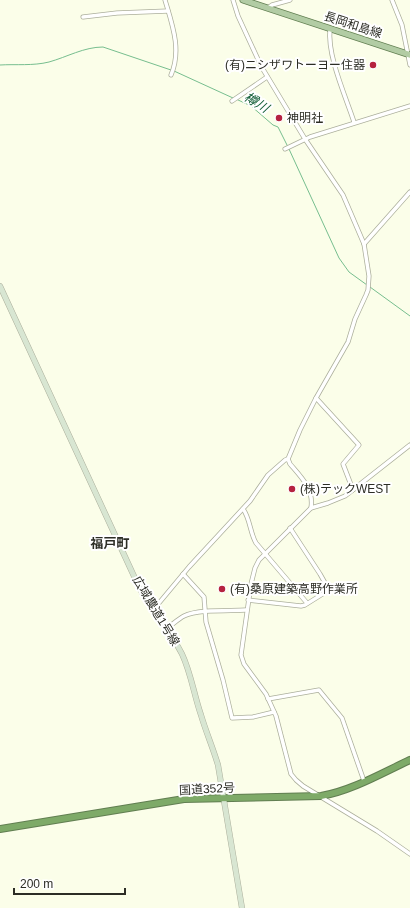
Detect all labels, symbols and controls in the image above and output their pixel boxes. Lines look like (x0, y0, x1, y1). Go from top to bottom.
street label: 長岡和島線 (322, 9, 384, 41)
place label: (有)ニシザワトーヨー住器 (225, 58, 365, 72)
marker: (有)ニシザワトーヨー住器 (368, 60, 378, 70)
water label: 樽川 (242, 89, 273, 117)
place label: 神明社 (287, 111, 323, 125)
marker: 神明社 (274, 113, 284, 123)
place label: (株)テックWEST (300, 482, 391, 496)
marker: (株)テックWEST (287, 484, 297, 494)
district label: 福戸町 (90, 536, 130, 551)
street label: 広域農道1号線 (130, 574, 182, 648)
place label: (有)桑原建築高野作業所 (230, 582, 358, 596)
marker: (有)桑原建築高野作業所 (217, 584, 227, 594)
street label: 国道352号 (179, 781, 235, 797)
scale bar (14, 870, 125, 896)
text: 200 m (20, 877, 53, 891)

